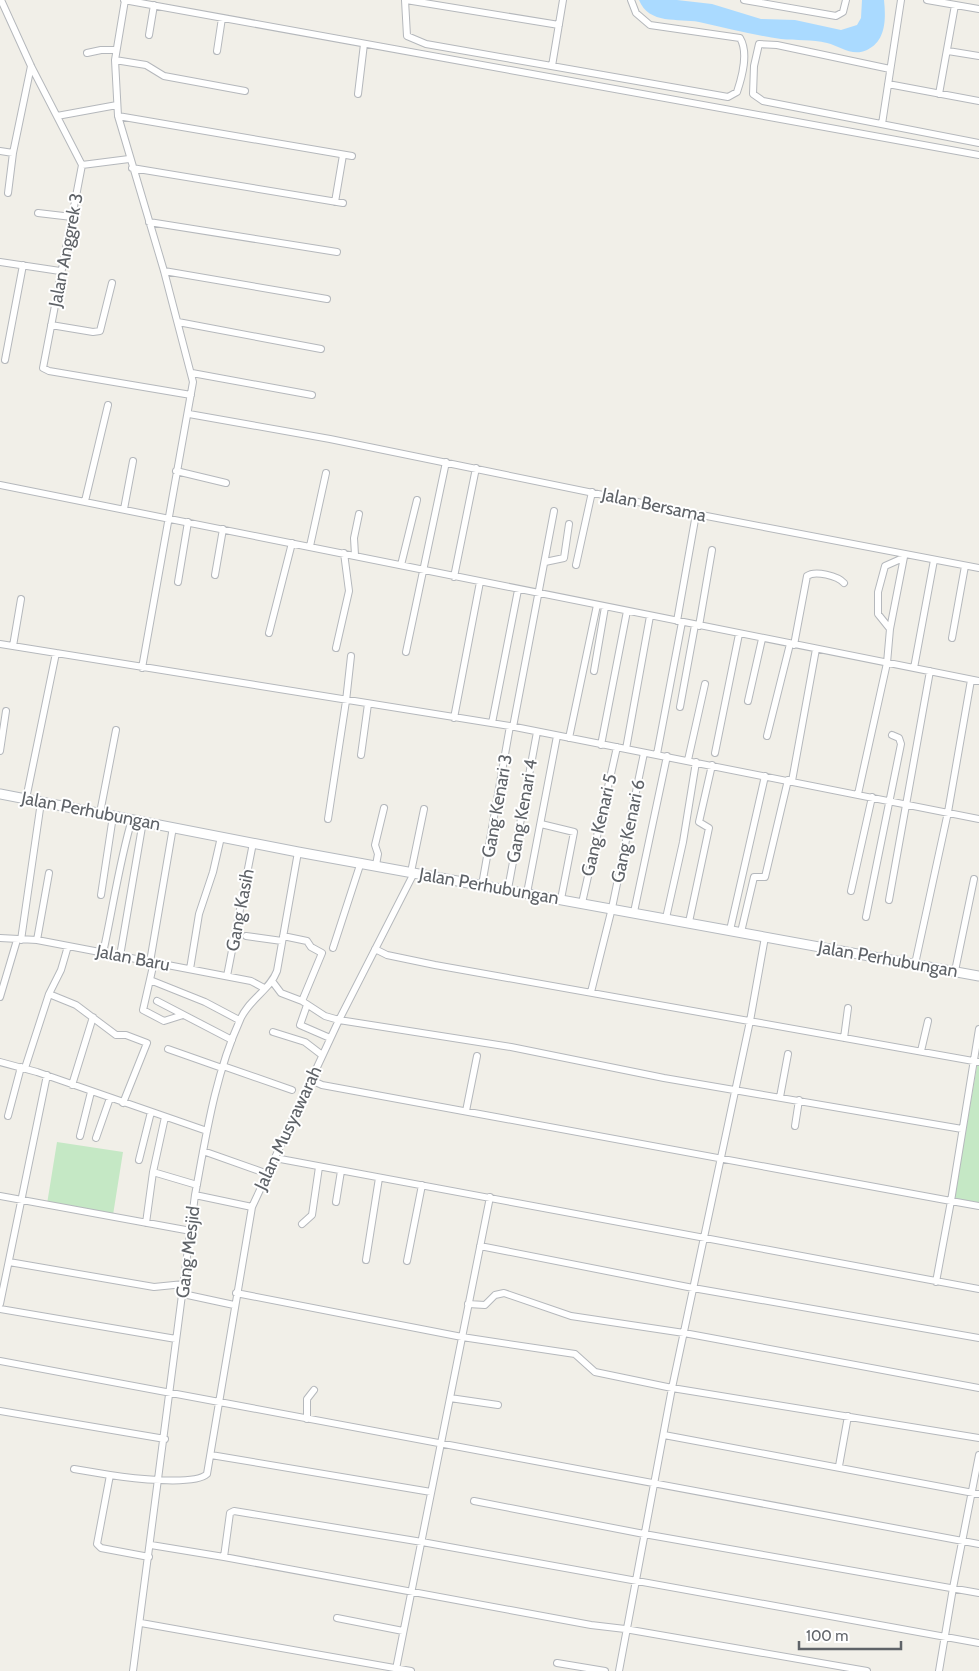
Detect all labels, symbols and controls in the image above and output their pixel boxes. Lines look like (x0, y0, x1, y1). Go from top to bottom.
street label: Jalan Anggrek 3 (44, 191, 88, 310)
street label: Jalan Bersama (599, 483, 709, 527)
street label: Gang Kenari 3 (477, 753, 517, 859)
street label: Gang Kenari 4 (502, 757, 542, 865)
street label: Gang Kenari 5 (577, 772, 621, 878)
street label: Gang Kenari 6 (606, 777, 650, 885)
street label: Jalan Perhubungan (19, 787, 162, 835)
street label: Jalan Perhubungan (416, 863, 561, 909)
street label: Gang Kasih (221, 867, 259, 953)
street label: Jalan Perhubungan (815, 936, 960, 982)
street label: Jalan Baru (93, 940, 172, 976)
street label: Jalan Musyawarah (249, 1062, 326, 1194)
street label: Gang Mesjid (171, 1205, 205, 1299)
scale bar (799, 1618, 902, 1650)
text: 100 m (806, 1627, 848, 1645)

